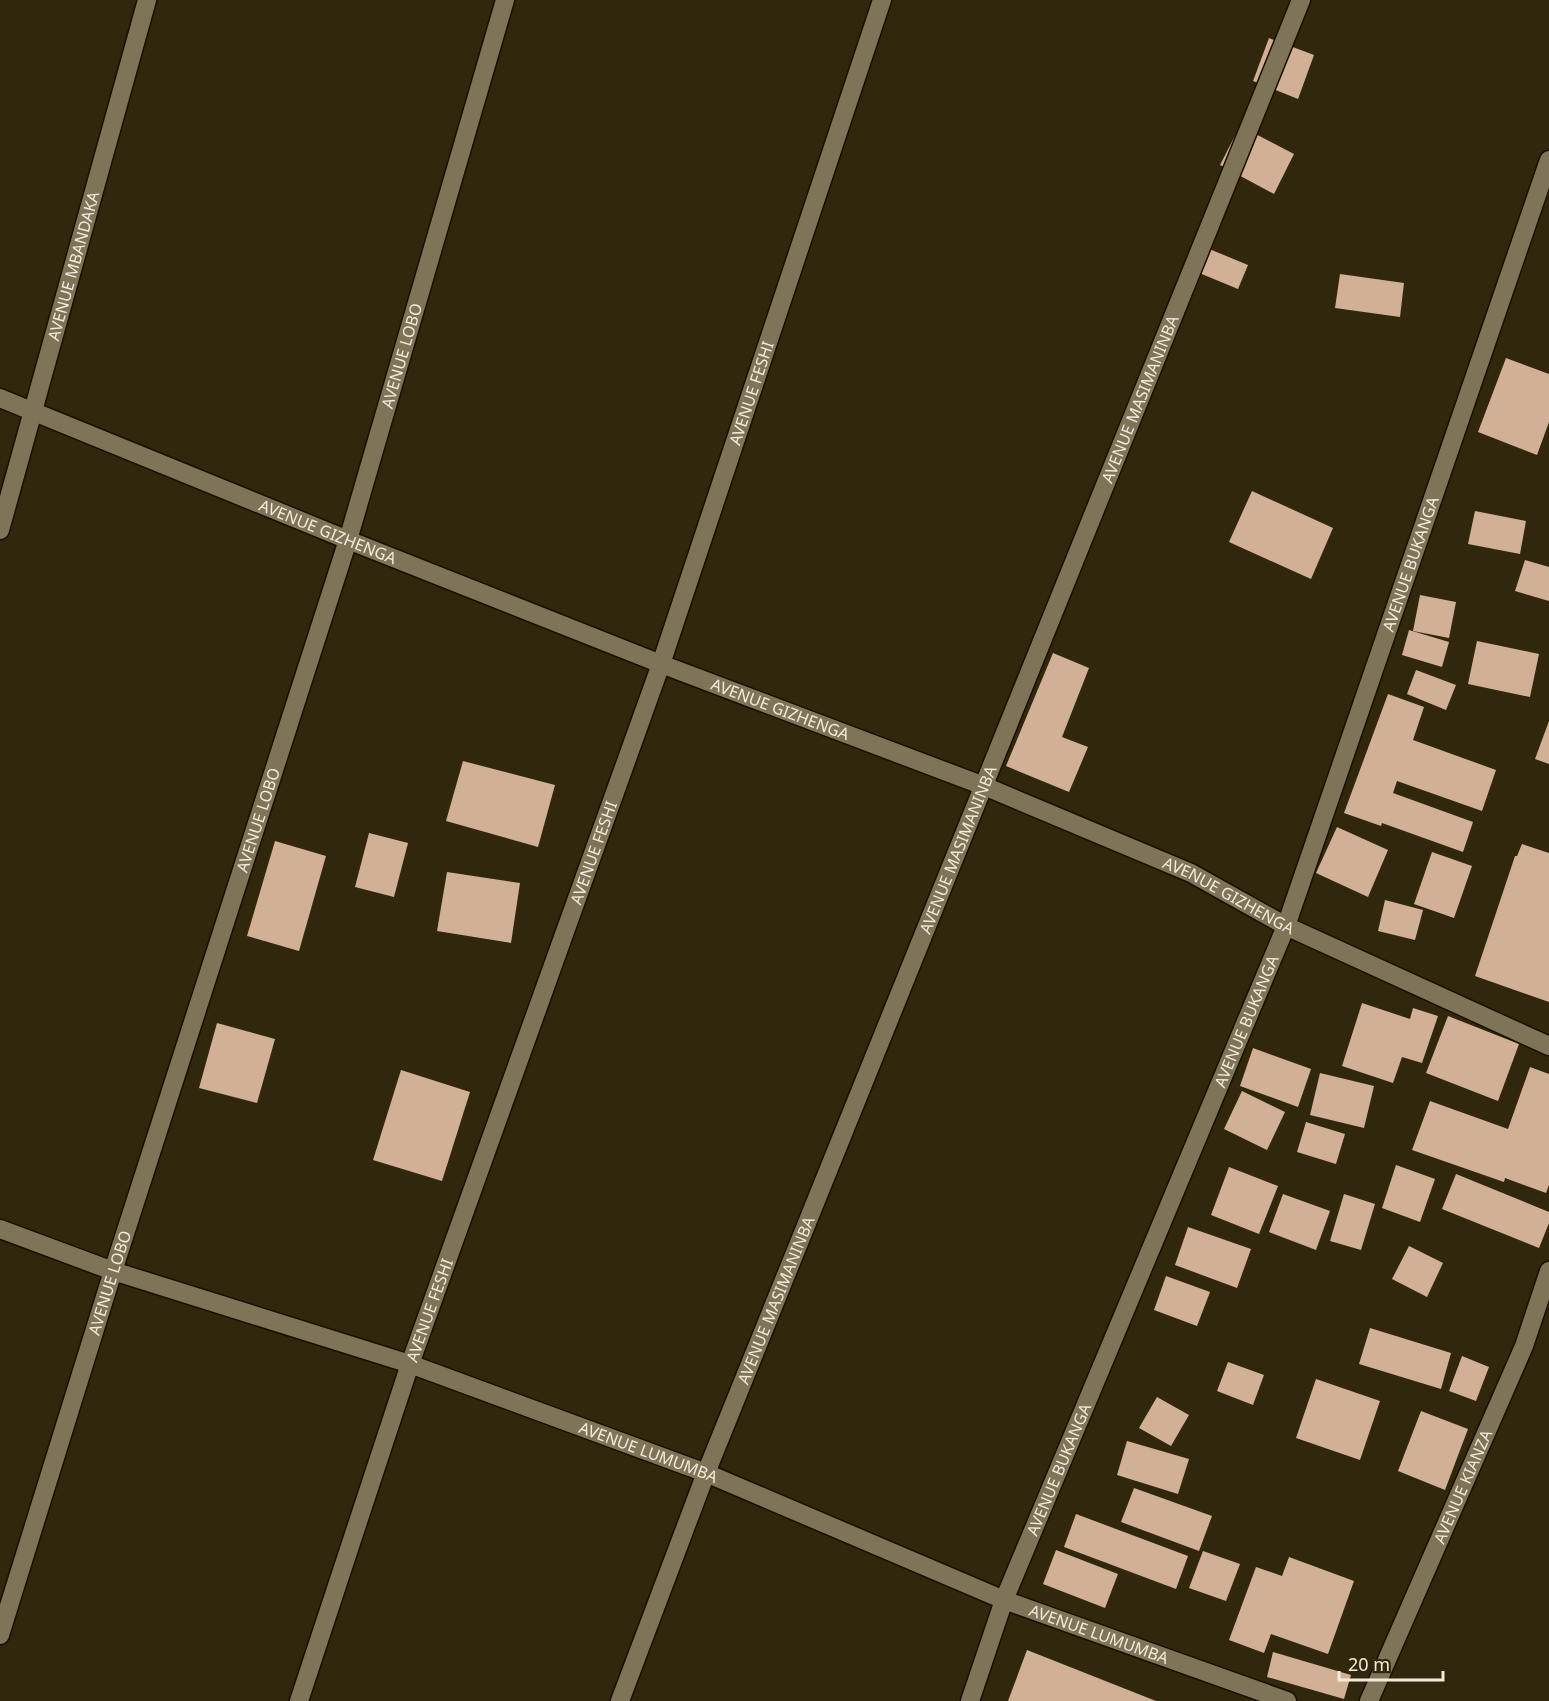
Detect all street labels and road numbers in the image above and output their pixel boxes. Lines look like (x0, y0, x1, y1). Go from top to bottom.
street label: AVENUE MBANDAKA (42, 188, 105, 343)
street label: AVENUE LOBO (376, 300, 427, 411)
street label: AVENUE MASIMANINBA (1096, 311, 1184, 486)
street label: AVENUE FESHI (724, 338, 779, 448)
street label: AVENUE BUKANGA (1377, 493, 1444, 634)
street label: AVENUE GIZHENGA (256, 494, 400, 569)
street label: AVENUE GIZHENGA (708, 673, 853, 745)
street label: AVENUE MASIMANINBA (914, 762, 1002, 937)
street label: AVENUE LOBO (231, 765, 285, 875)
street label: AVENUE FESHI (565, 798, 622, 907)
street label: AVENUE GIZHENGA (1160, 851, 1298, 940)
street label: AVENUE BUKANGA (1209, 951, 1284, 1091)
street label: AVENUE MASIMANINBA (732, 1212, 820, 1387)
street label: AVENUE LOBO (83, 1228, 136, 1338)
street label: AVENUE FESHI (401, 1255, 458, 1365)
street label: AVENUE BUKANGA (1021, 1399, 1096, 1539)
street label: AVENUE LUMUMBA (576, 1416, 722, 1488)
street label: AVENUE KIANZA (1428, 1425, 1497, 1547)
street label: AVENUE LUMUMBA (1026, 1599, 1172, 1669)

